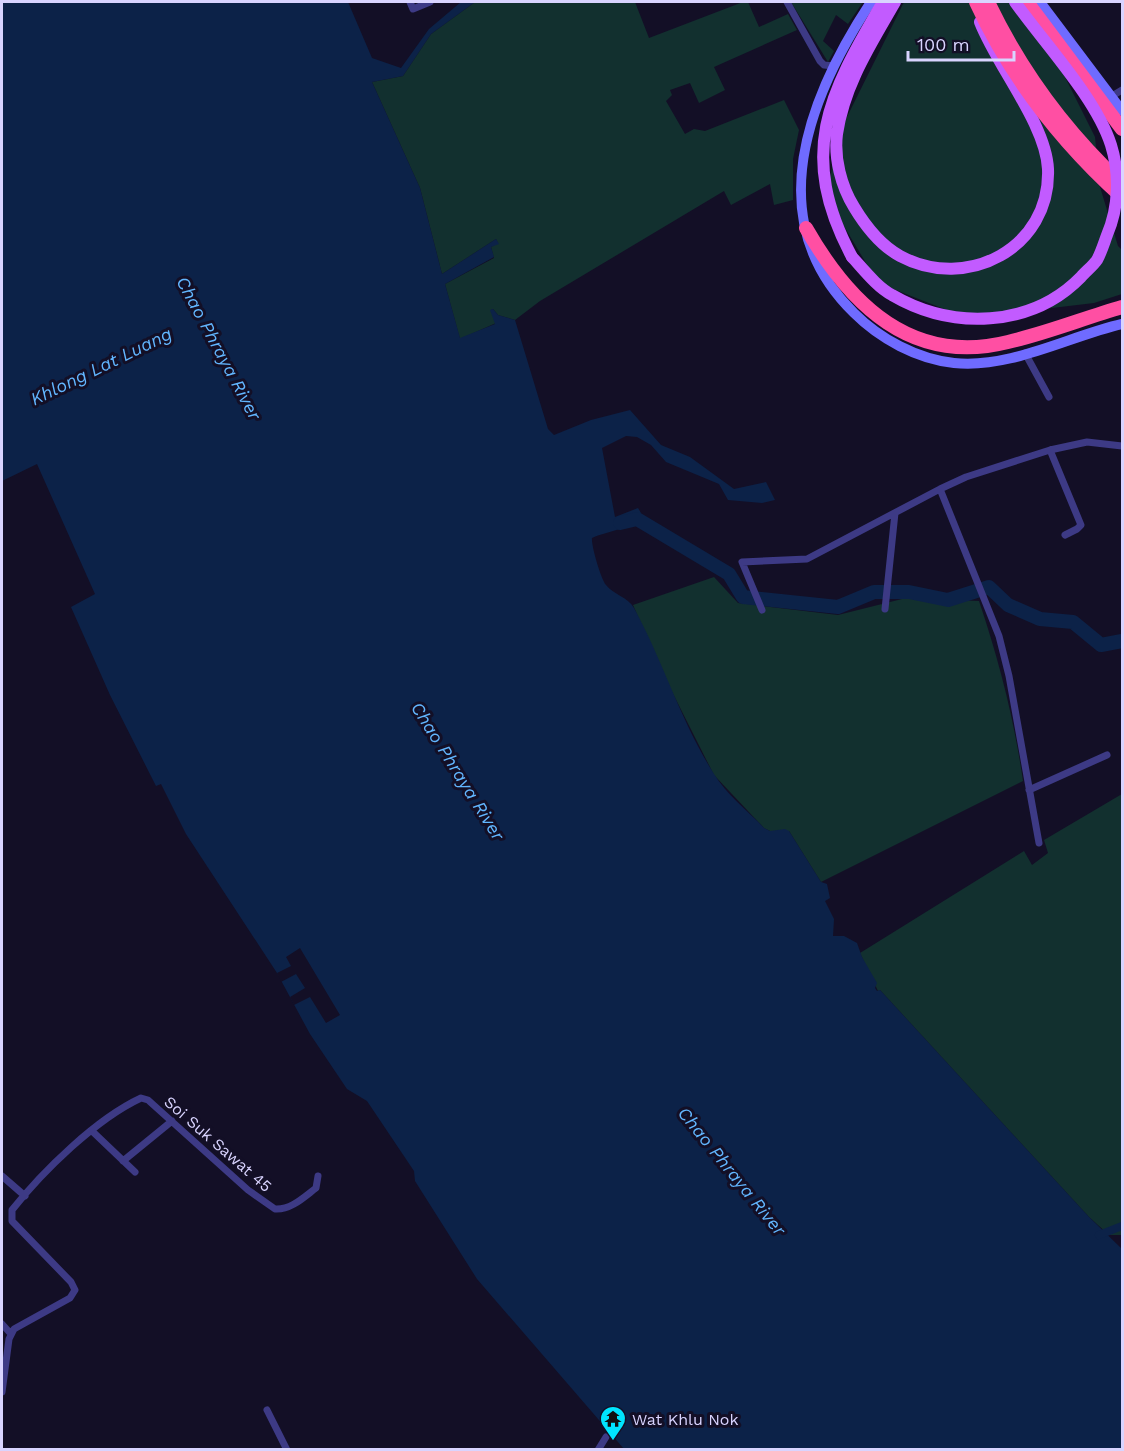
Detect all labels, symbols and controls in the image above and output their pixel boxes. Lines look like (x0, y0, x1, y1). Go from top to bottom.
scale bar (908, 24, 1014, 62)
text: 100 m (917, 34, 970, 55)
water label: Chao Phraya River (172, 273, 266, 424)
water label: Khlong Lat Luang (27, 323, 175, 409)
water label: Chao Phraya River (407, 698, 510, 845)
street label: Soi Suk Sawat 45 (160, 1092, 276, 1196)
water label: Chao Phraya River (674, 1102, 791, 1240)
temple icon: Wat Khlu Nok (598, 1404, 628, 1442)
place label: Wat Khlu Nok (632, 1410, 739, 1429)

